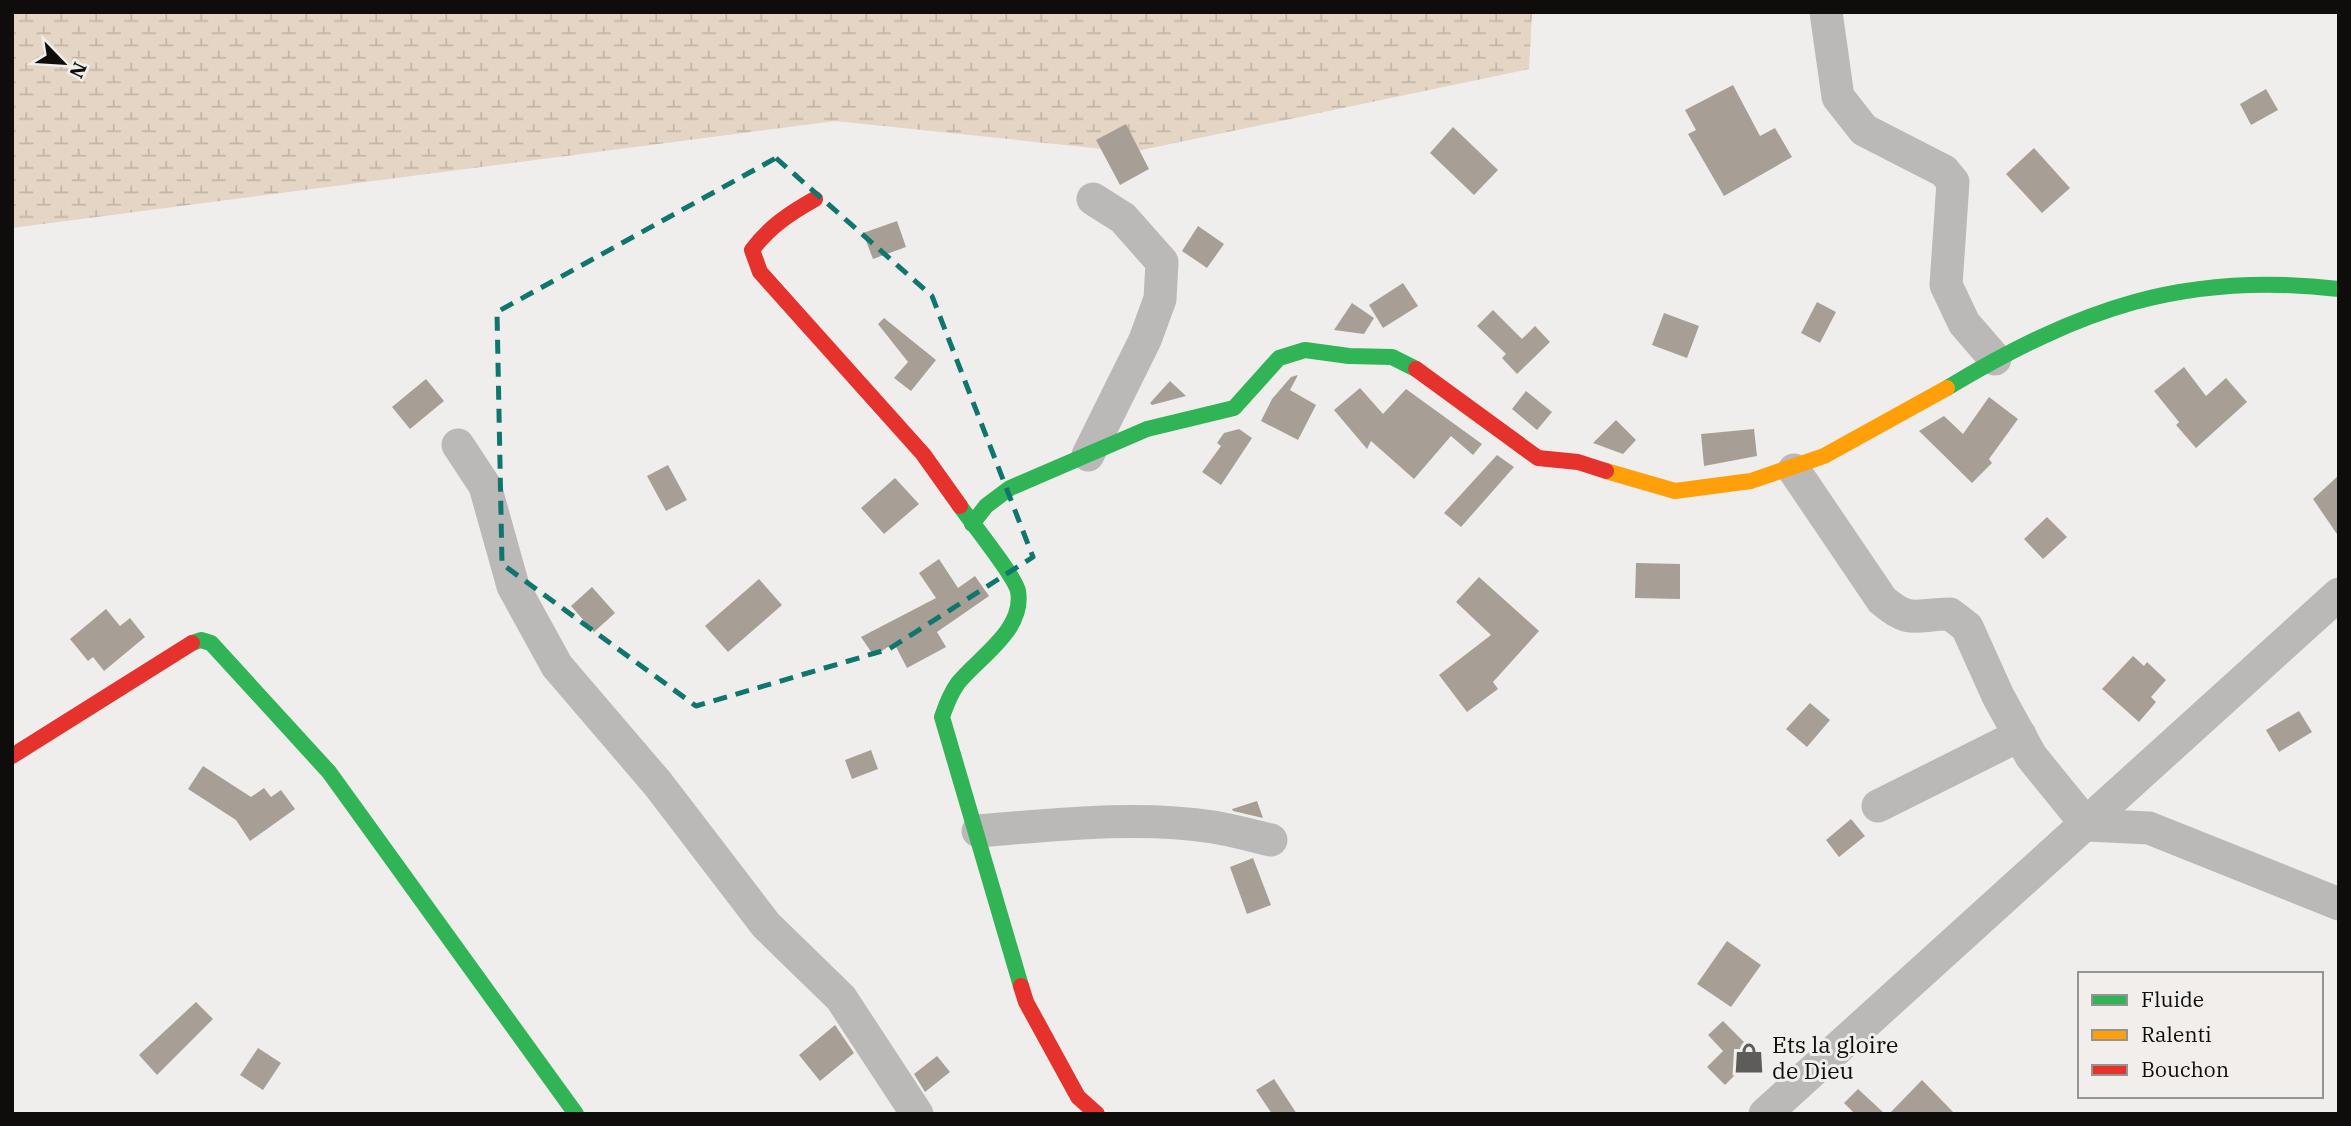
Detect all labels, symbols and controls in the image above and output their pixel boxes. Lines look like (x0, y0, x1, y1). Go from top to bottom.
north arrow (28, 28, 98, 98)
text: N (64, 58, 92, 82)
legend (2078, 972, 2323, 1098)
text: Fluide (2141, 985, 2204, 1013)
text: Ralenti (2141, 1020, 2212, 1048)
place label: Ets la gloire de Dieu (1772, 1029, 1898, 1085)
shop icon: Ets la gloire de Dieu (1732, 1041, 1766, 1075)
text: Bouchon (2141, 1055, 2229, 1083)

